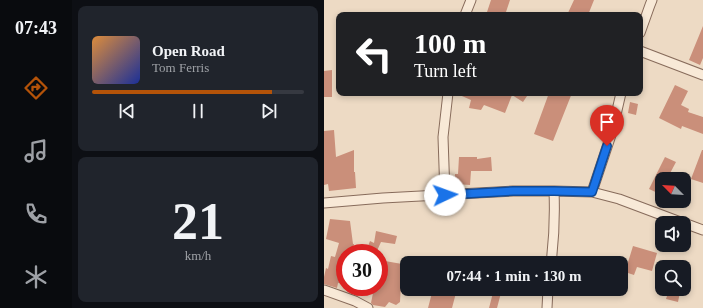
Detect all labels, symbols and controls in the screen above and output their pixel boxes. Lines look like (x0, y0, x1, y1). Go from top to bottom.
text: 07:43 (15, 18, 57, 38)
icon: left (348, 28, 400, 80)
text: 100 m (414, 28, 486, 59)
text: Open Road (152, 43, 225, 59)
text: Tom Ferris (152, 60, 209, 75)
text: Turn left (414, 61, 477, 81)
icon: directions (22, 74, 50, 102)
icon: previous (116, 100, 138, 122)
icon: pause (187, 100, 209, 122)
icon: next (258, 100, 280, 122)
pin (590, 105, 624, 146)
icon: arrive (596, 111, 618, 133)
icon: music (22, 137, 50, 165)
north arrow (655, 172, 691, 208)
map controls (655, 172, 691, 296)
position arrow (424, 174, 466, 216)
text: 21 (172, 193, 224, 250)
icon: phone (22, 200, 50, 228)
button: sound (655, 216, 691, 252)
speed limit sign: 30 (336, 244, 388, 296)
text: km/h (185, 248, 211, 263)
button: search (655, 260, 691, 296)
icon: climate (22, 263, 50, 291)
text: 07:44 · 1 min · 130 m (447, 268, 582, 284)

